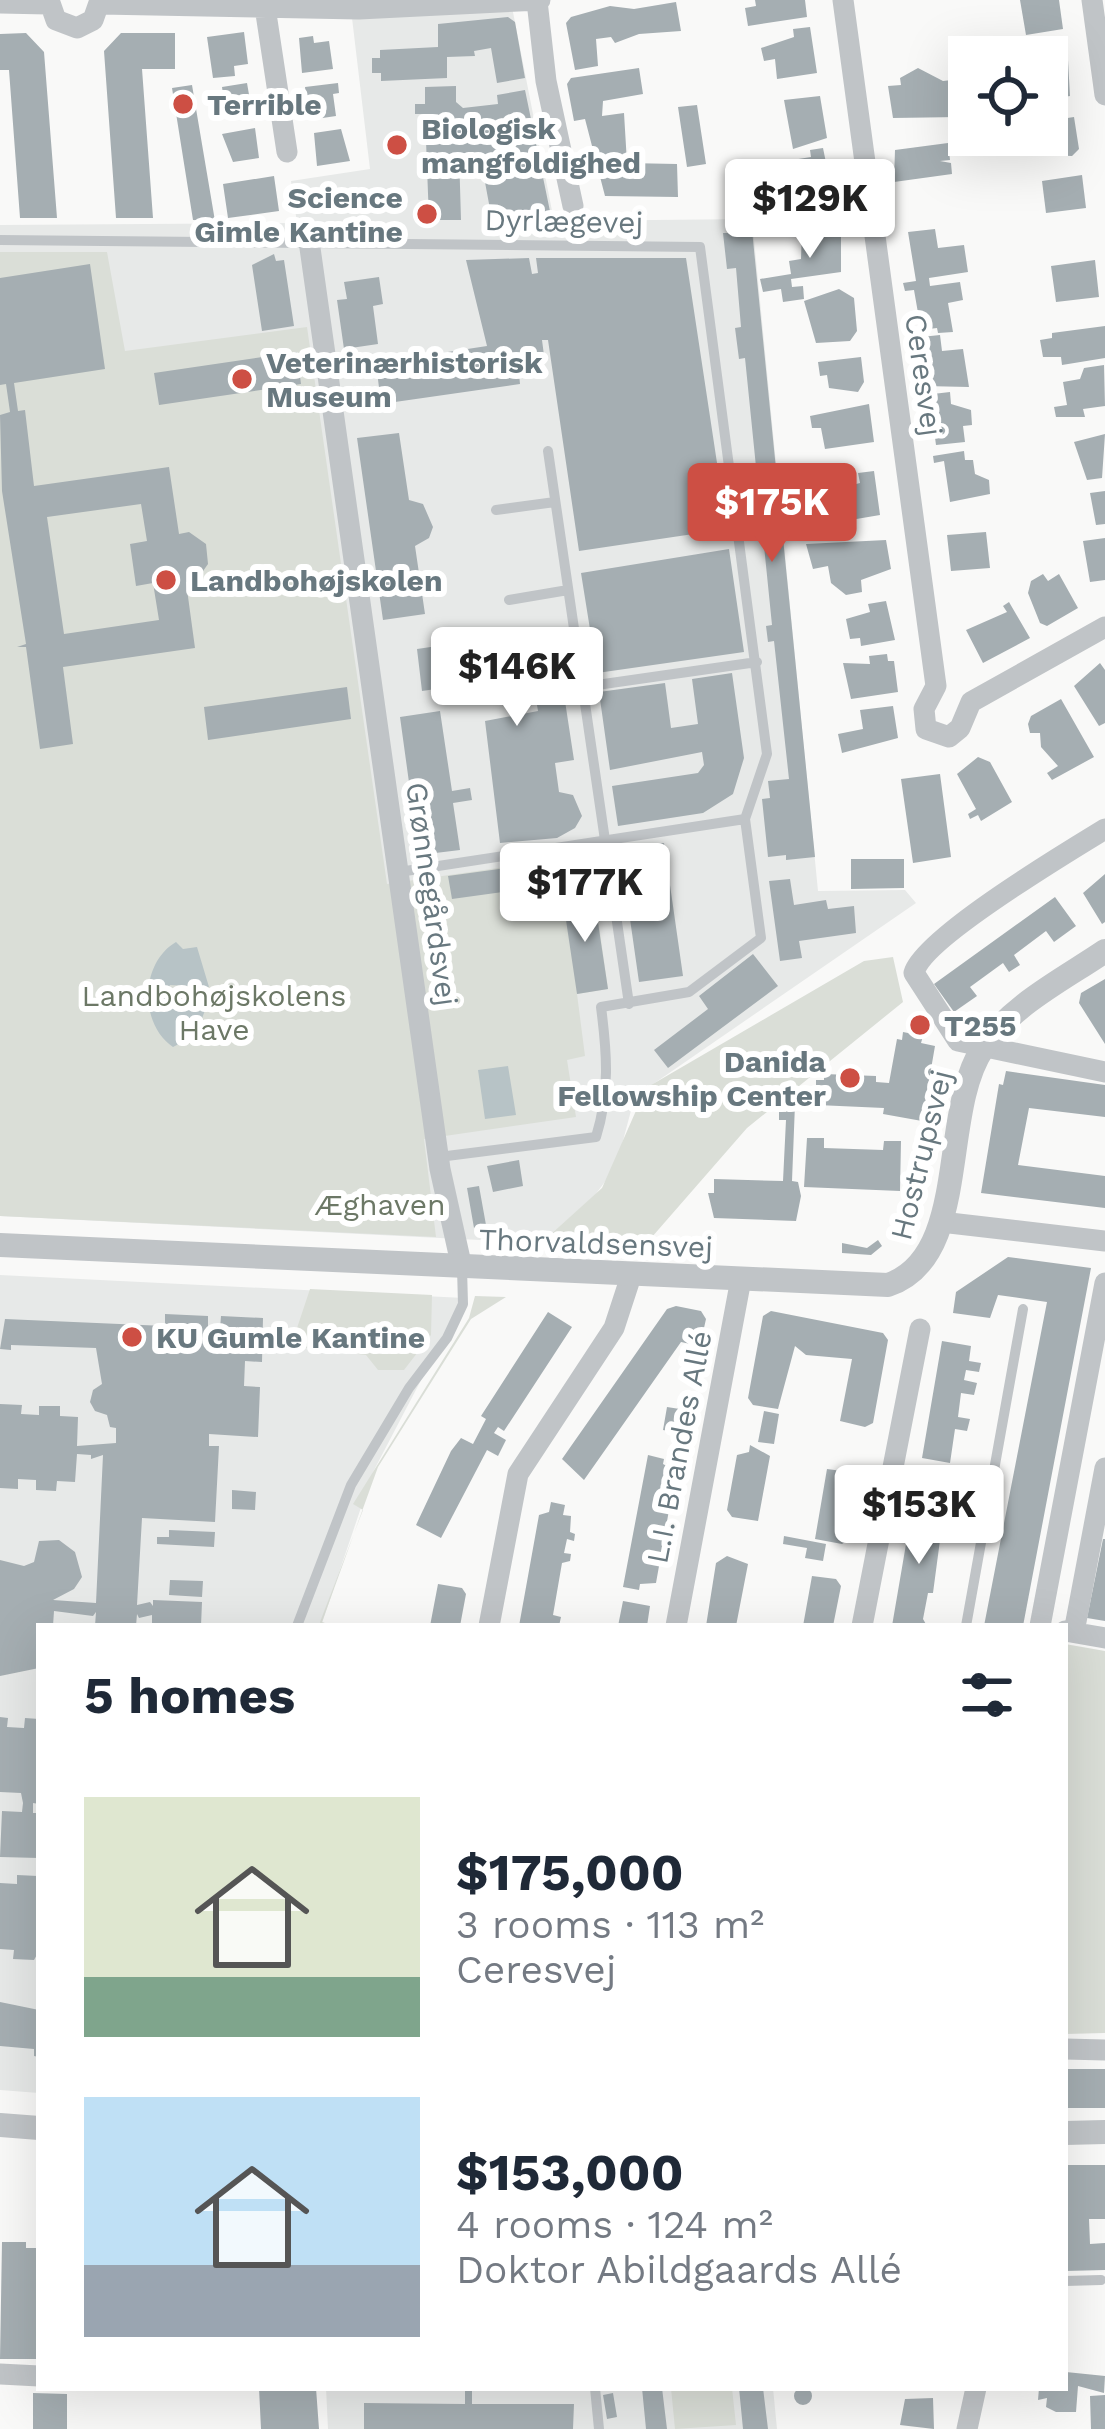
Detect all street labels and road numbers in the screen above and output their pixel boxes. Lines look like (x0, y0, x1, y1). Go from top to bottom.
street label: Dyrlægevej (484, 202, 644, 240)
street label: Ceresvej (898, 312, 950, 438)
street label: Grønnegårdsvej (399, 780, 465, 1008)
street label: Hostrupsvej (883, 1066, 959, 1244)
street label: Thorvaldsensvej (478, 1221, 714, 1265)
street label: L.I. Brandes Allé (639, 1328, 719, 1566)

